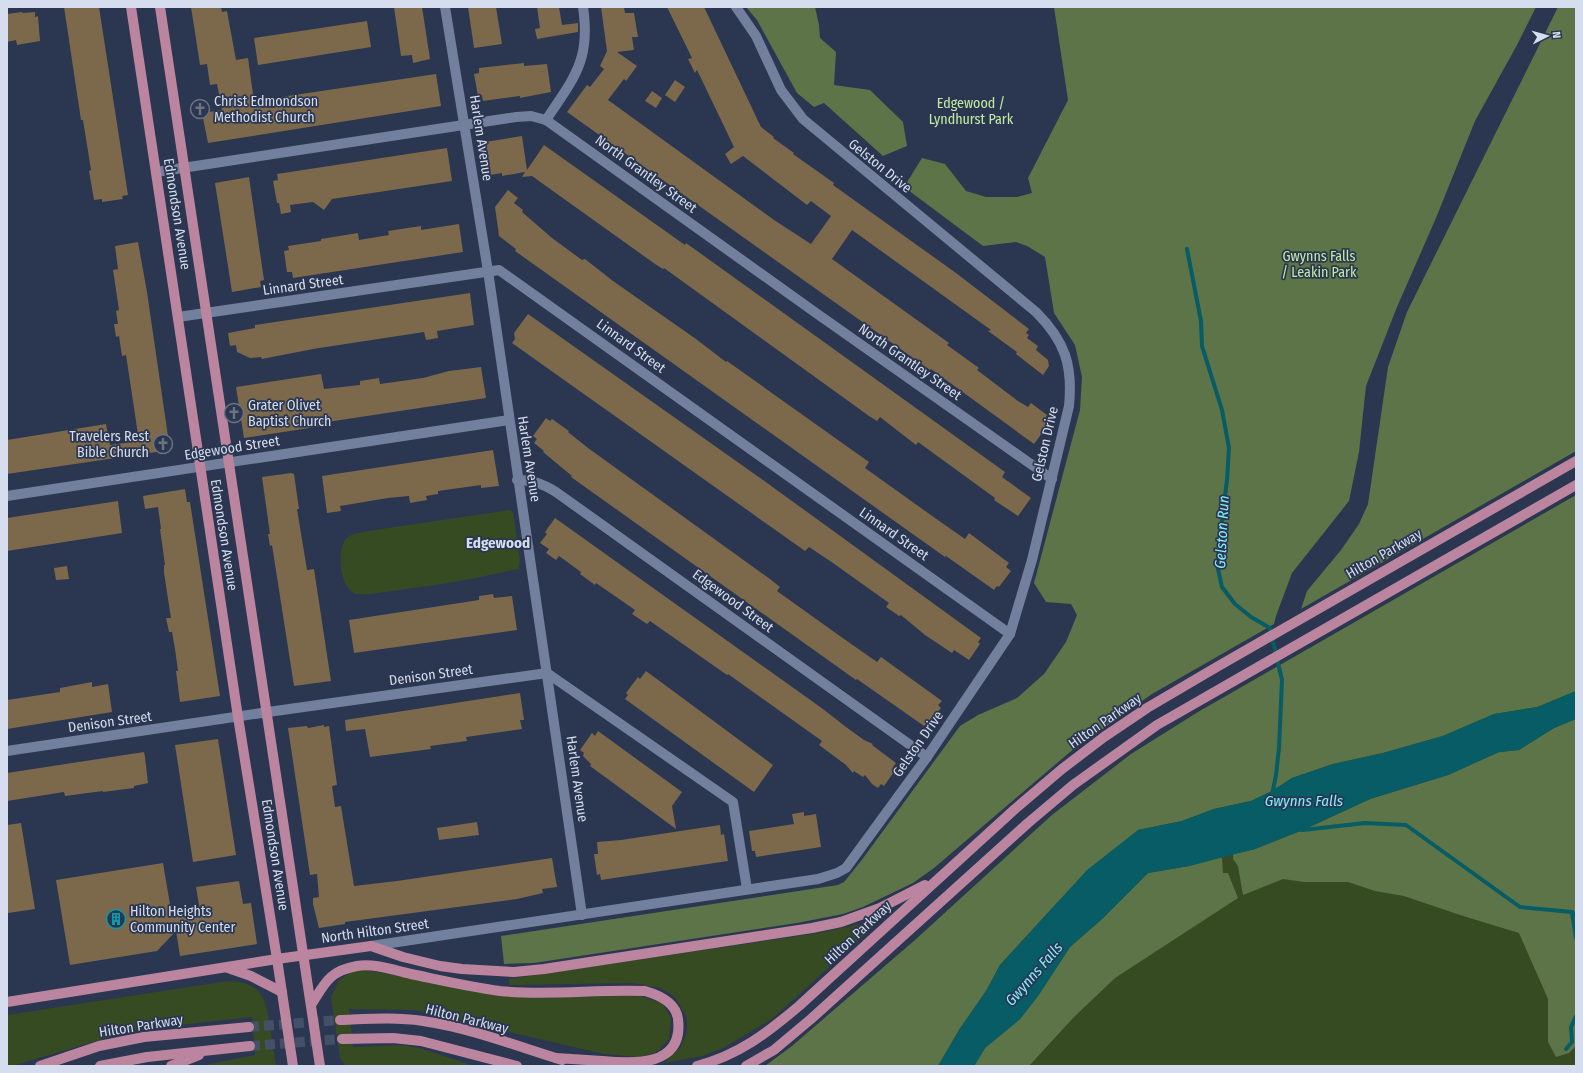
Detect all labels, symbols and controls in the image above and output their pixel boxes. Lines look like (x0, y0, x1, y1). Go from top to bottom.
north arrow (1527, 16, 1567, 56)
text: N (1550, 31, 1563, 39)
place label: Christ Edmondson Methodist Church (214, 93, 318, 126)
street label: Harlem Avenue (466, 94, 496, 182)
park label: Edgewood / Lyndhurst Park (929, 95, 1014, 128)
church icon: Christ Edmondson Methodist Church (189, 98, 211, 120)
street label: North Grantley Street (592, 131, 701, 217)
street label: Gelston Drive (845, 135, 915, 197)
street label: Edmondson Avenue (160, 157, 194, 271)
park label: Gwynns Falls / Leakin Park (1282, 248, 1357, 281)
street label: Linnard Street (262, 271, 345, 299)
street label: Linnard Street (593, 315, 669, 377)
street label: North Grantley Street (855, 320, 965, 404)
place label: Grater Olivet Baptist Church (248, 397, 331, 430)
church icon: Grater Olivet Baptist Church (223, 402, 245, 424)
street label: Gelston Drive (1028, 405, 1062, 483)
street label: Harlem Avenue (514, 415, 544, 503)
place label: Travelers Rest Bible Church (69, 428, 149, 461)
street label: Edgewood Street (183, 432, 281, 464)
church icon: Travelers Rest Bible Church (152, 433, 174, 455)
street label: Edmondson Avenue (207, 478, 241, 592)
water label: Gelston Run (1211, 495, 1233, 569)
street label: Linnard Street (856, 504, 932, 564)
street label: Hilton Parkway (1343, 525, 1426, 583)
district label: Edgewood (466, 534, 530, 552)
street label: Edgewood Street (689, 566, 777, 636)
street label: Denison Street (388, 661, 474, 689)
street label: Hilton Parkway (1065, 689, 1145, 752)
street label: Denison Street (67, 708, 153, 736)
street label: Gelston Drive (889, 708, 947, 780)
street label: Harlem Avenue (563, 735, 591, 823)
water label: Gwynns Falls (1265, 792, 1344, 810)
street label: Edmondson Avenue (258, 798, 292, 912)
street label: Hilton Parkway (821, 897, 895, 968)
place label: Hilton Heights Community Center (130, 903, 235, 936)
building icon: Hilton Heights Community Center (105, 908, 127, 930)
street label: North Hilton Street (320, 915, 430, 947)
water label: Gwynns Falls (1001, 938, 1067, 1009)
street label: Hilton Parkway (424, 1000, 511, 1038)
street label: Hilton Parkway (98, 1011, 185, 1041)

